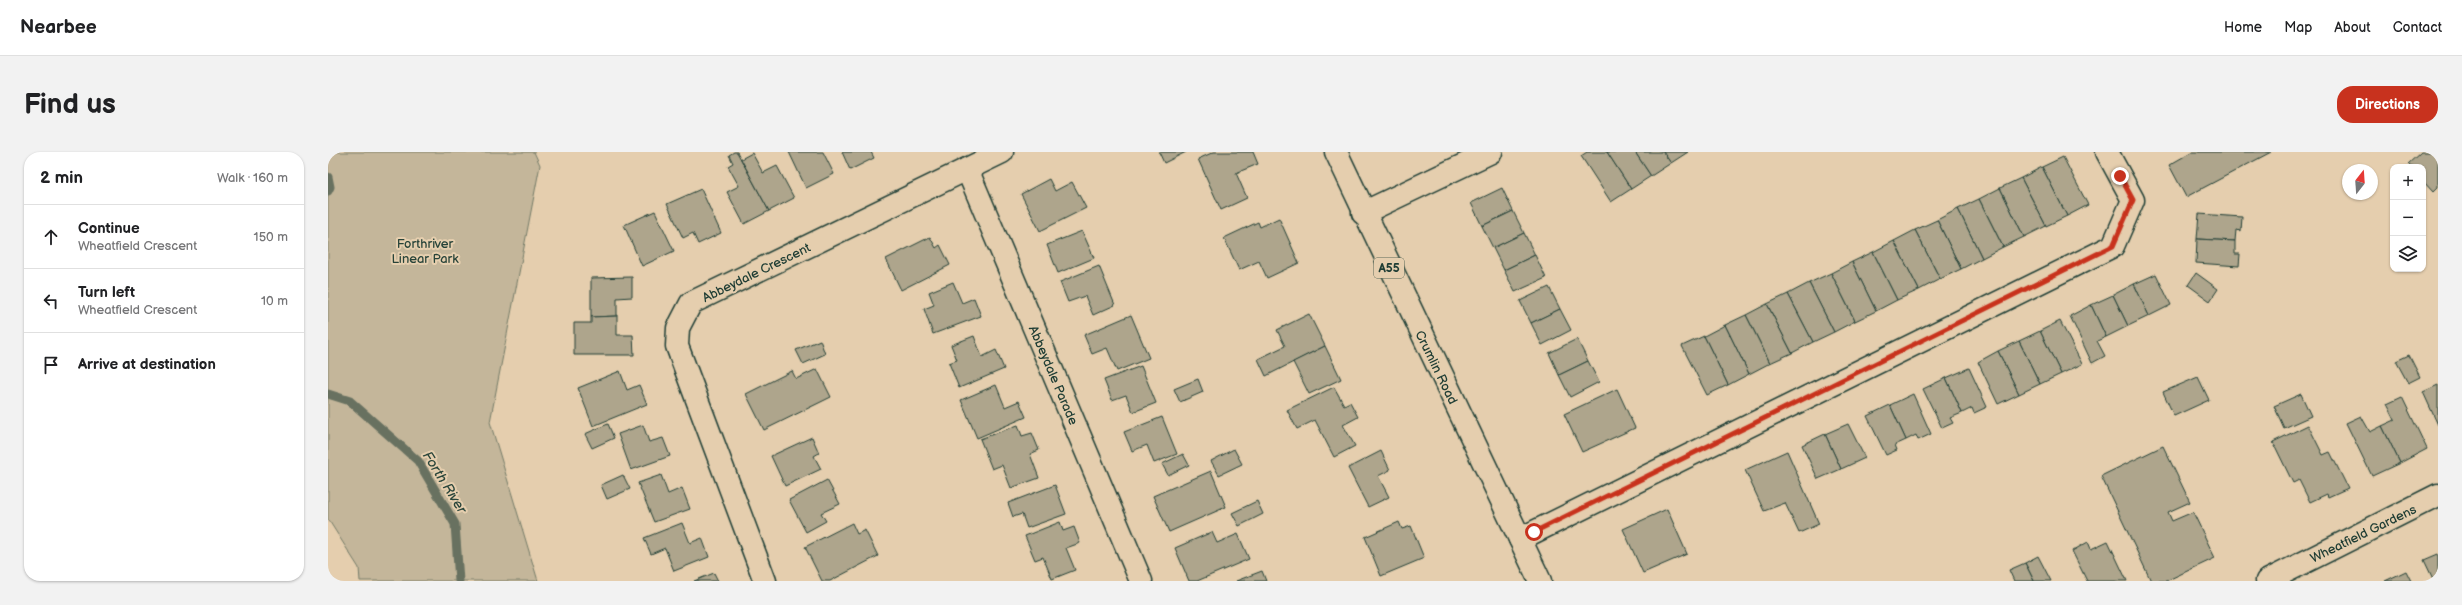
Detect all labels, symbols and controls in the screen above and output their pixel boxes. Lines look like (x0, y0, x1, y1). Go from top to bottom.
text: Nearbee (20, 16, 97, 39)
text: Home (2224, 19, 2262, 36)
text: Map (2284, 19, 2312, 36)
text: About (2334, 19, 2371, 36)
text: Contact (2393, 19, 2442, 36)
button: Directions (2337, 86, 2438, 123)
text: Find us (24, 88, 116, 121)
north arrow (2342, 164, 2378, 200)
map controls (2390, 164, 2426, 272)
button: + (2390, 164, 2426, 200)
route end (2111, 167, 2129, 185)
text: 2 min (40, 168, 83, 188)
text: Walk · 160 m (217, 170, 288, 186)
button: − (2390, 200, 2426, 236)
text: Continue (78, 219, 140, 238)
icon: ahead (40, 226, 62, 248)
text: 150 m (254, 229, 288, 245)
park label: Forthriver Linear Park (391, 236, 459, 267)
button: layers (2390, 236, 2426, 272)
text: Wheatfield Crescent (78, 238, 197, 254)
street label: Abbeydale Crescent (700, 240, 813, 306)
road number: A55 (1374, 258, 1404, 278)
text: Turn left (78, 283, 135, 302)
icon: left (40, 290, 62, 312)
text: 10 m (261, 293, 288, 309)
text: Wheatfield Crescent (78, 302, 197, 318)
street label: Abbeydale Parade (1025, 323, 1081, 428)
street label: Crumlin Road (1411, 328, 1461, 407)
icon: arrive (40, 354, 62, 376)
text: Arrive at destination (78, 355, 216, 374)
water label: Forth River (419, 448, 471, 517)
street label: Wheatfield Gardens (2308, 501, 2420, 566)
route start (1525, 523, 1543, 541)

